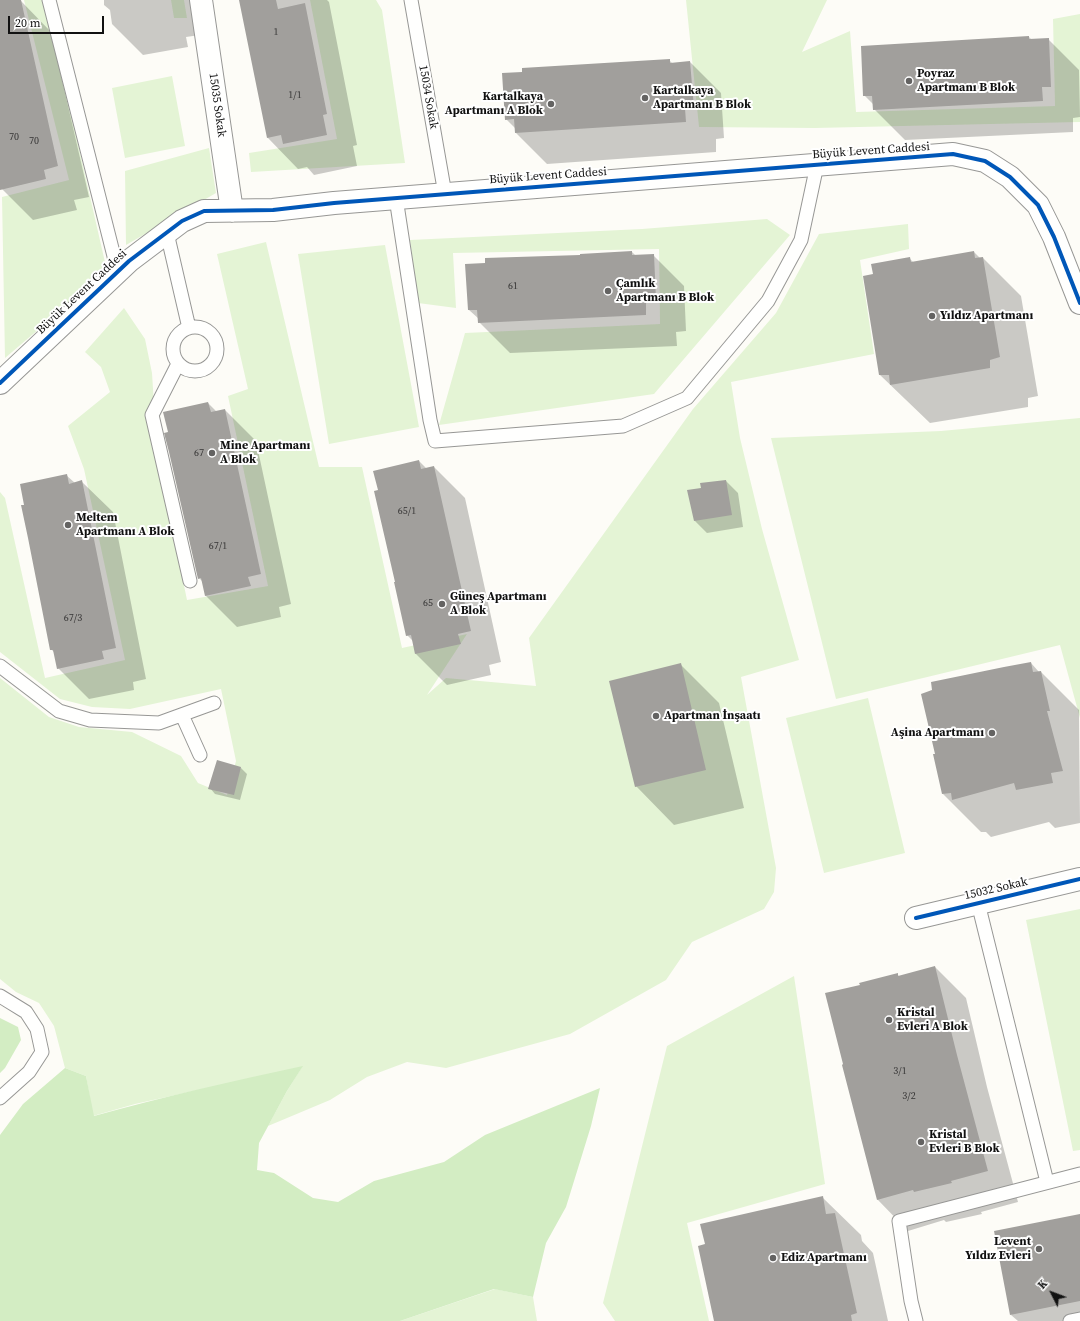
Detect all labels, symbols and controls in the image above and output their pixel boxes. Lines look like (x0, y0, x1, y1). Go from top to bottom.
scale bar (10, 8, 106, 34)
text: 20 m (15, 15, 41, 31)
house number: 1 (274, 26, 278, 38)
street label: 15034 Sokak (415, 64, 441, 130)
place label: Poyraz Apartmanı B Blok (917, 67, 1015, 95)
street label: 15035 Sokak (205, 72, 229, 138)
marker: Poyraz Apartmanı B Blok (904, 76, 914, 86)
place label: Kartalkaya Apartmanı B Blok (653, 84, 751, 112)
house number: 1/1 (288, 89, 302, 101)
place label: Kartalkaya Apartmanı A Blok (445, 90, 543, 118)
marker: Kartalkaya Apartmanı B Blok (640, 93, 650, 103)
marker: Kartalkaya Apartmanı A Blok (546, 99, 556, 109)
house number: 70 (9, 131, 19, 143)
house number: 70 (29, 135, 39, 147)
street label: Büyük Levent Caddesi (812, 140, 930, 162)
street label: Büyük Levent Caddesi (489, 165, 607, 187)
street label: Büyük Levent Caddesi (34, 247, 130, 337)
place label: Çamlık Apartmanı B Blok (616, 277, 714, 305)
house number: 61 (508, 280, 518, 292)
marker: Çamlık Apartmanı B Blok (603, 286, 613, 296)
place label: Yıldız Apartmanı (940, 309, 1033, 323)
marker: Yıldız Apartmanı (927, 311, 937, 321)
place label: Mine Apartmanı A Blok (220, 439, 310, 467)
house number: 67 (194, 447, 204, 459)
marker: Mine Apartmanı A Blok (207, 448, 217, 458)
house number: 65/1 (398, 505, 416, 517)
place label: Meltem Apartmanı A Blok (76, 511, 174, 539)
marker: Meltem Apartmanı A Blok (63, 520, 73, 530)
house number: 67/1 (209, 540, 227, 552)
place label: Güneş Apartmanı A Blok (450, 590, 547, 618)
house number: 65 (423, 597, 433, 609)
marker: Güneş Apartmanı A Blok (437, 599, 447, 609)
house number: 67/3 (64, 612, 82, 624)
place label: Apartman İnşaatı (664, 709, 761, 723)
marker: Apartman İnşaatı (651, 711, 661, 721)
place label: Aşina Apartmanı (891, 726, 984, 740)
marker: Aşina Apartmanı (987, 728, 997, 738)
street label: 15032 Sokak (963, 875, 1029, 903)
place label: Kristal Evleri A Blok (897, 1006, 968, 1034)
marker: Kristal Evleri A Blok (884, 1015, 894, 1025)
house number: 3/1 (893, 1065, 907, 1077)
house number: 3/2 (902, 1090, 916, 1102)
place label: Kristal Evleri B Blok (929, 1128, 1000, 1156)
marker: Kristal Evleri B Blok (916, 1137, 926, 1147)
place label: Levent Yıldız Evleri (965, 1235, 1031, 1263)
marker: Levent Yıldız Evleri (1034, 1244, 1044, 1254)
place label: Ediz Apartmanı (781, 1251, 867, 1265)
marker: Ediz Apartmanı (768, 1253, 778, 1263)
north arrow (1032, 1273, 1072, 1313)
text: K (1035, 1277, 1051, 1292)

